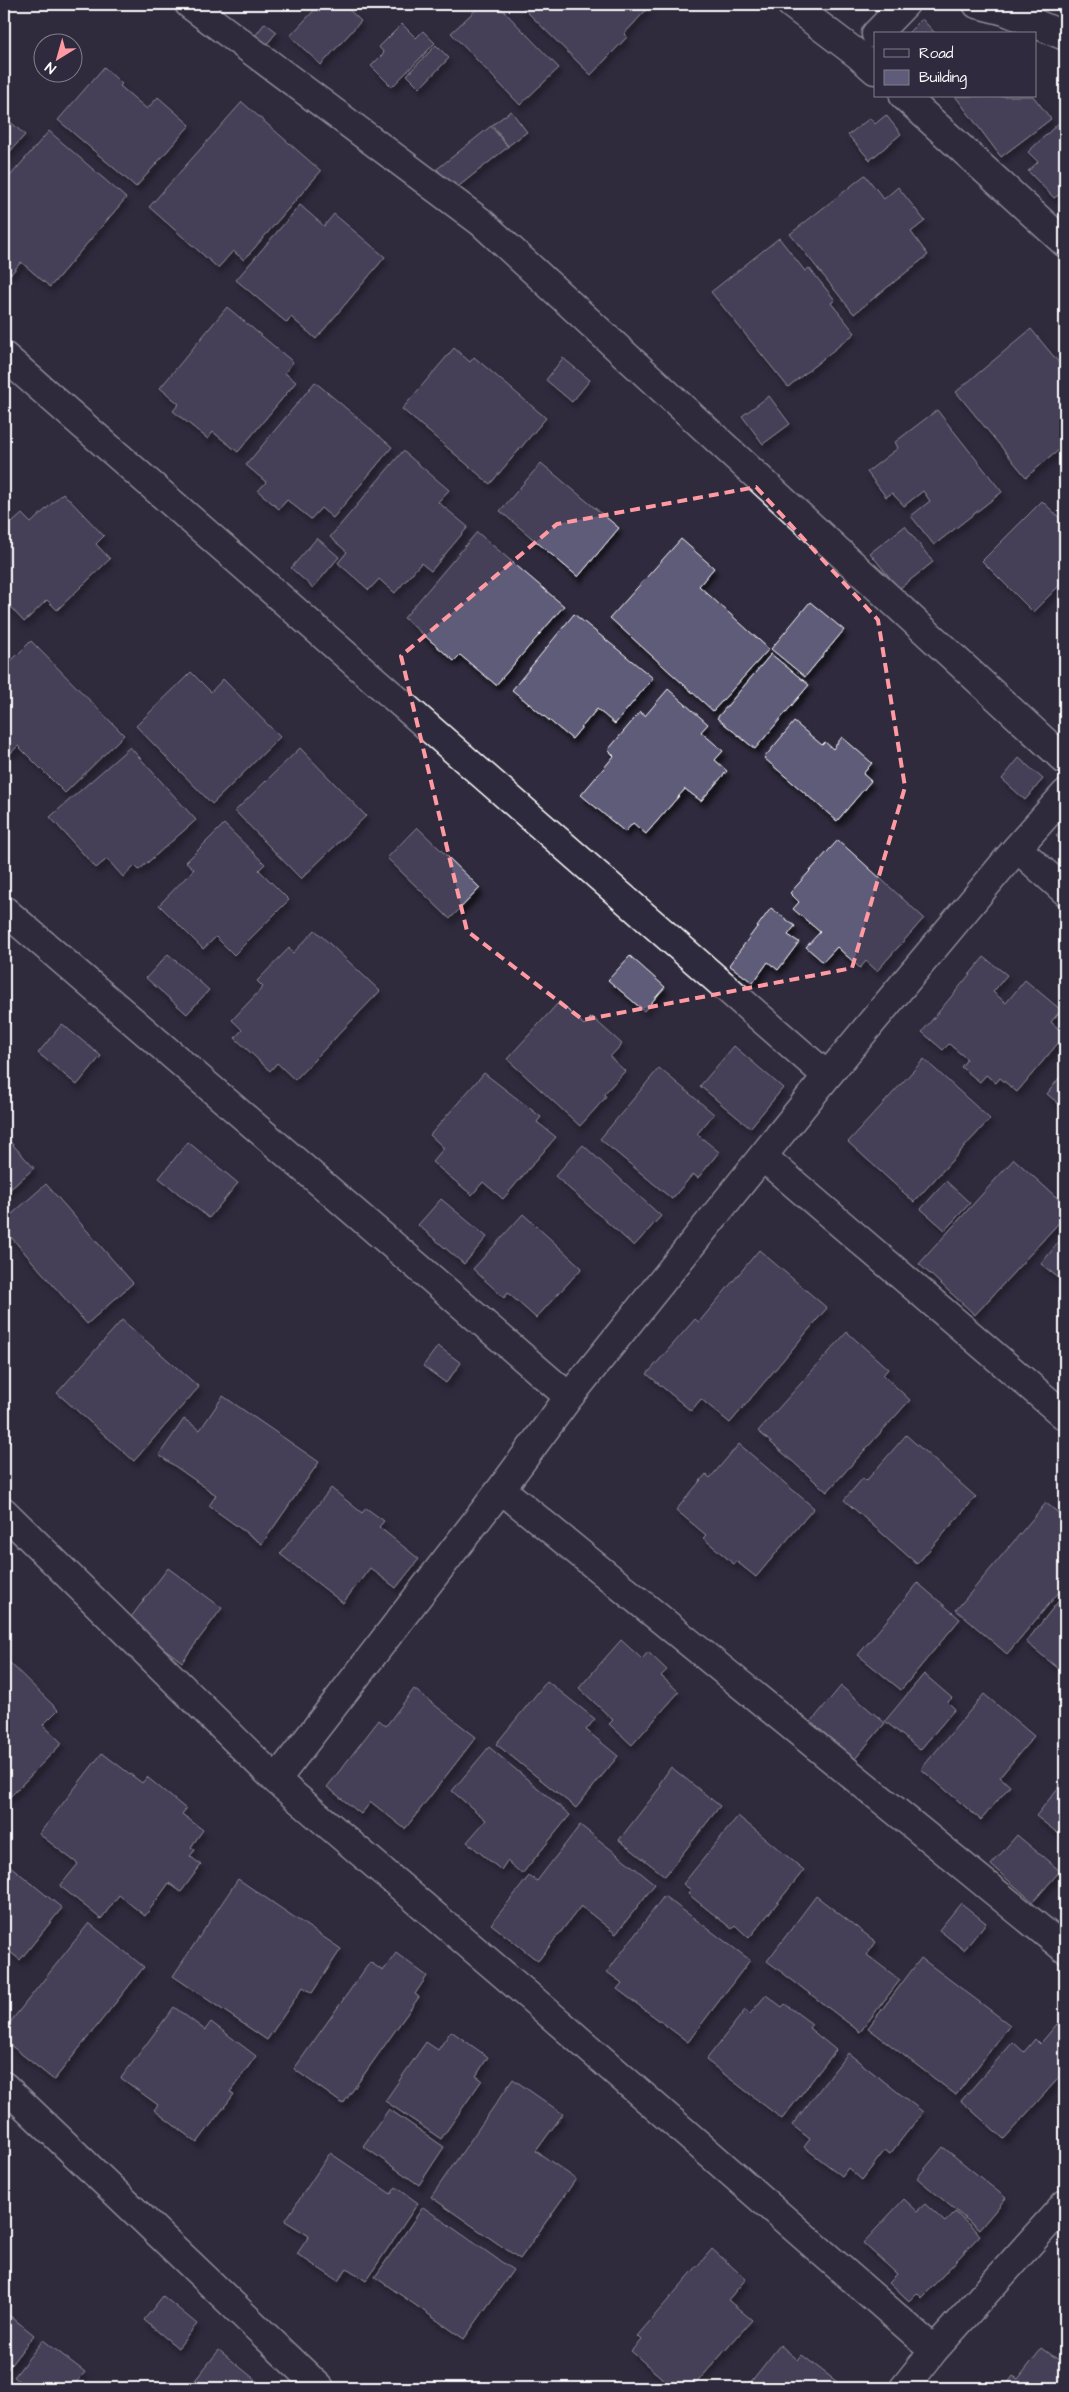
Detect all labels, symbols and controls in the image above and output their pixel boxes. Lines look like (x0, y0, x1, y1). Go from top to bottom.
north arrow (32, 32, 82, 82)
legend (874, 32, 1036, 98)
text: Road (919, 43, 954, 64)
text: N (41, 57, 60, 78)
text: Building (919, 67, 967, 89)

